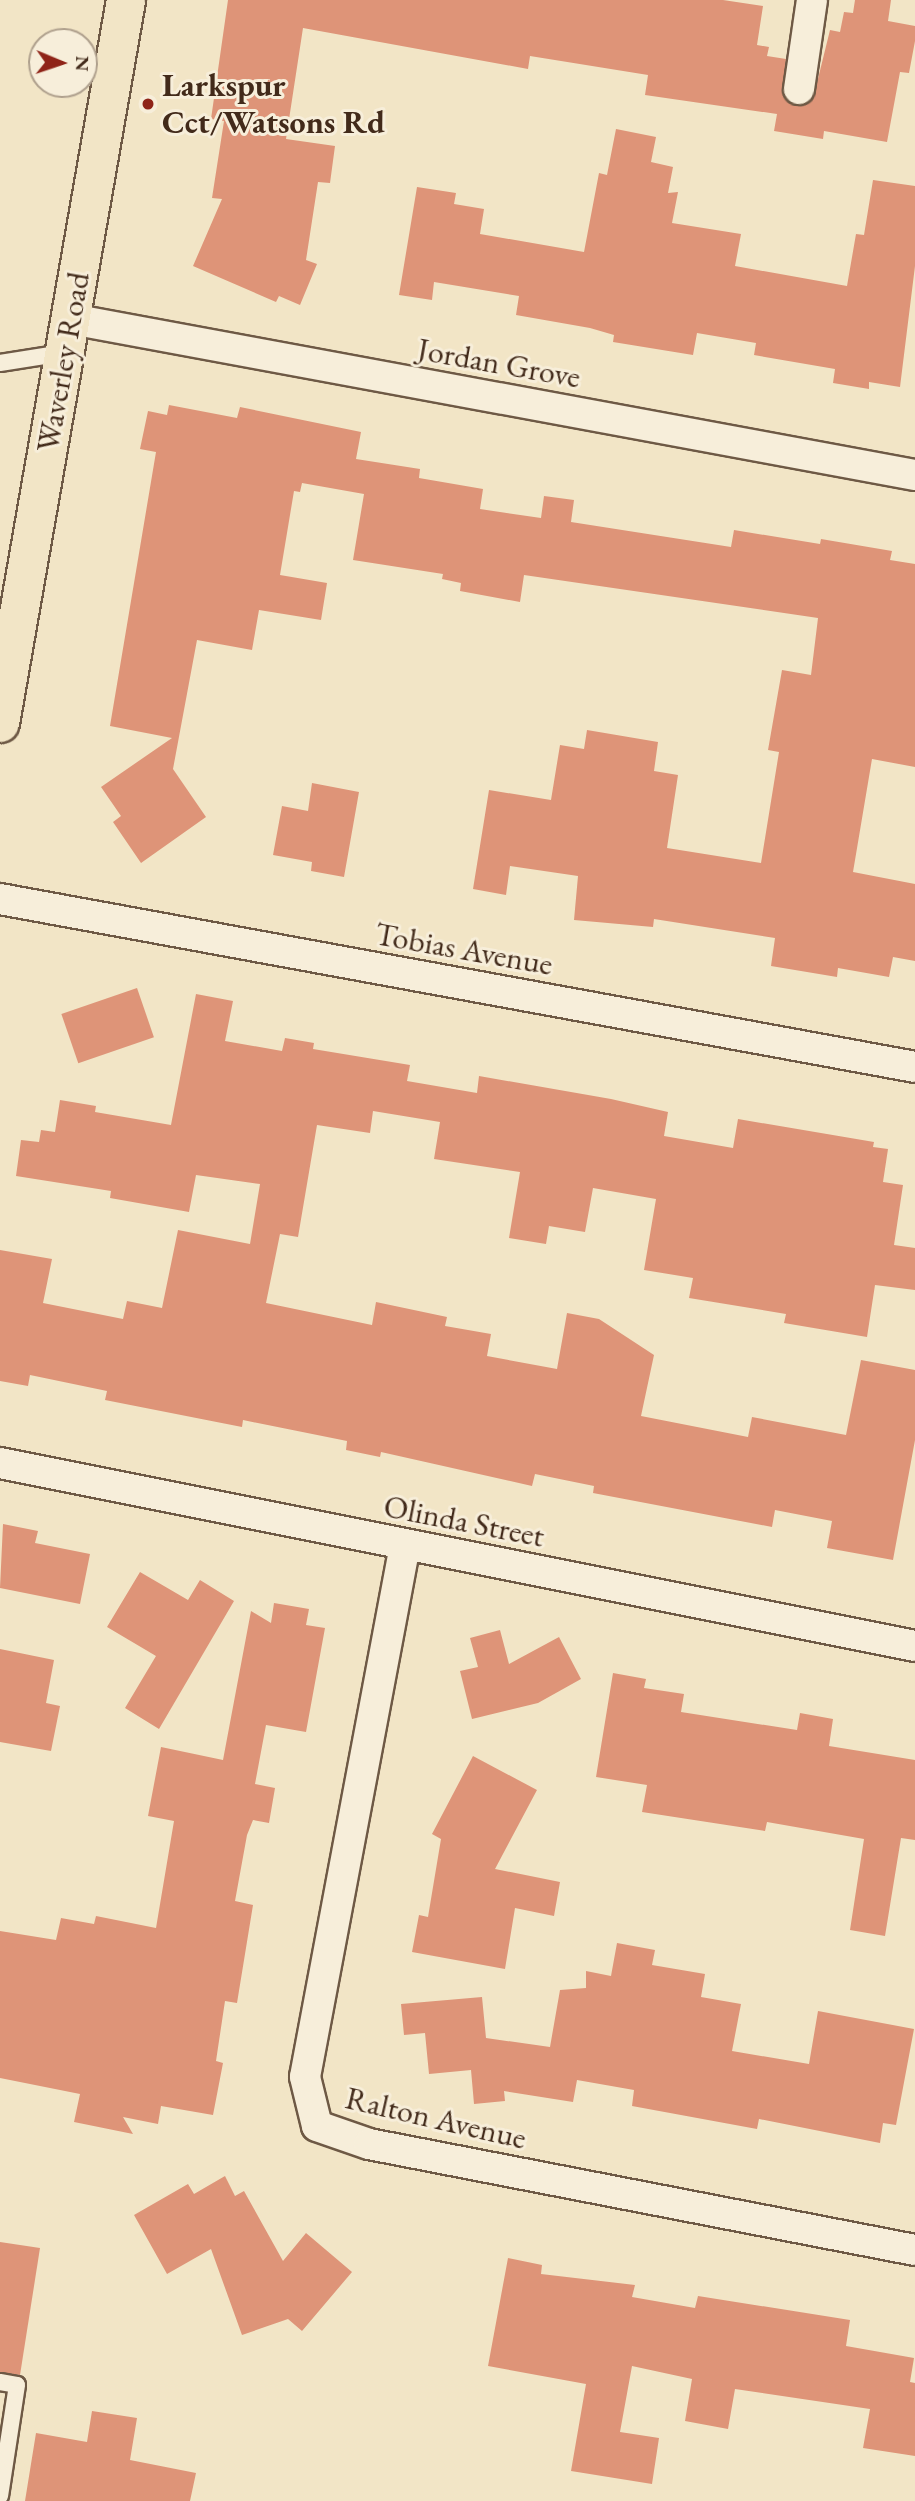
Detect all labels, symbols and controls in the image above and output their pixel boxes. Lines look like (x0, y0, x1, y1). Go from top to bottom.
north arrow (28, 28, 98, 98)
text: N (70, 56, 95, 72)
place label: Larkspur Cct/Watsons Rd (162, 67, 385, 142)
marker: Larkspur Cct/Watsons Rd (140, 96, 156, 112)
street label: Waverley Road (28, 269, 98, 455)
street label: Jordan Grove (415, 330, 583, 396)
street label: Tobias Avenue (372, 914, 556, 984)
street label: Olinda Street (381, 1487, 547, 1555)
street label: Ralton Avenue (342, 2079, 530, 2157)

